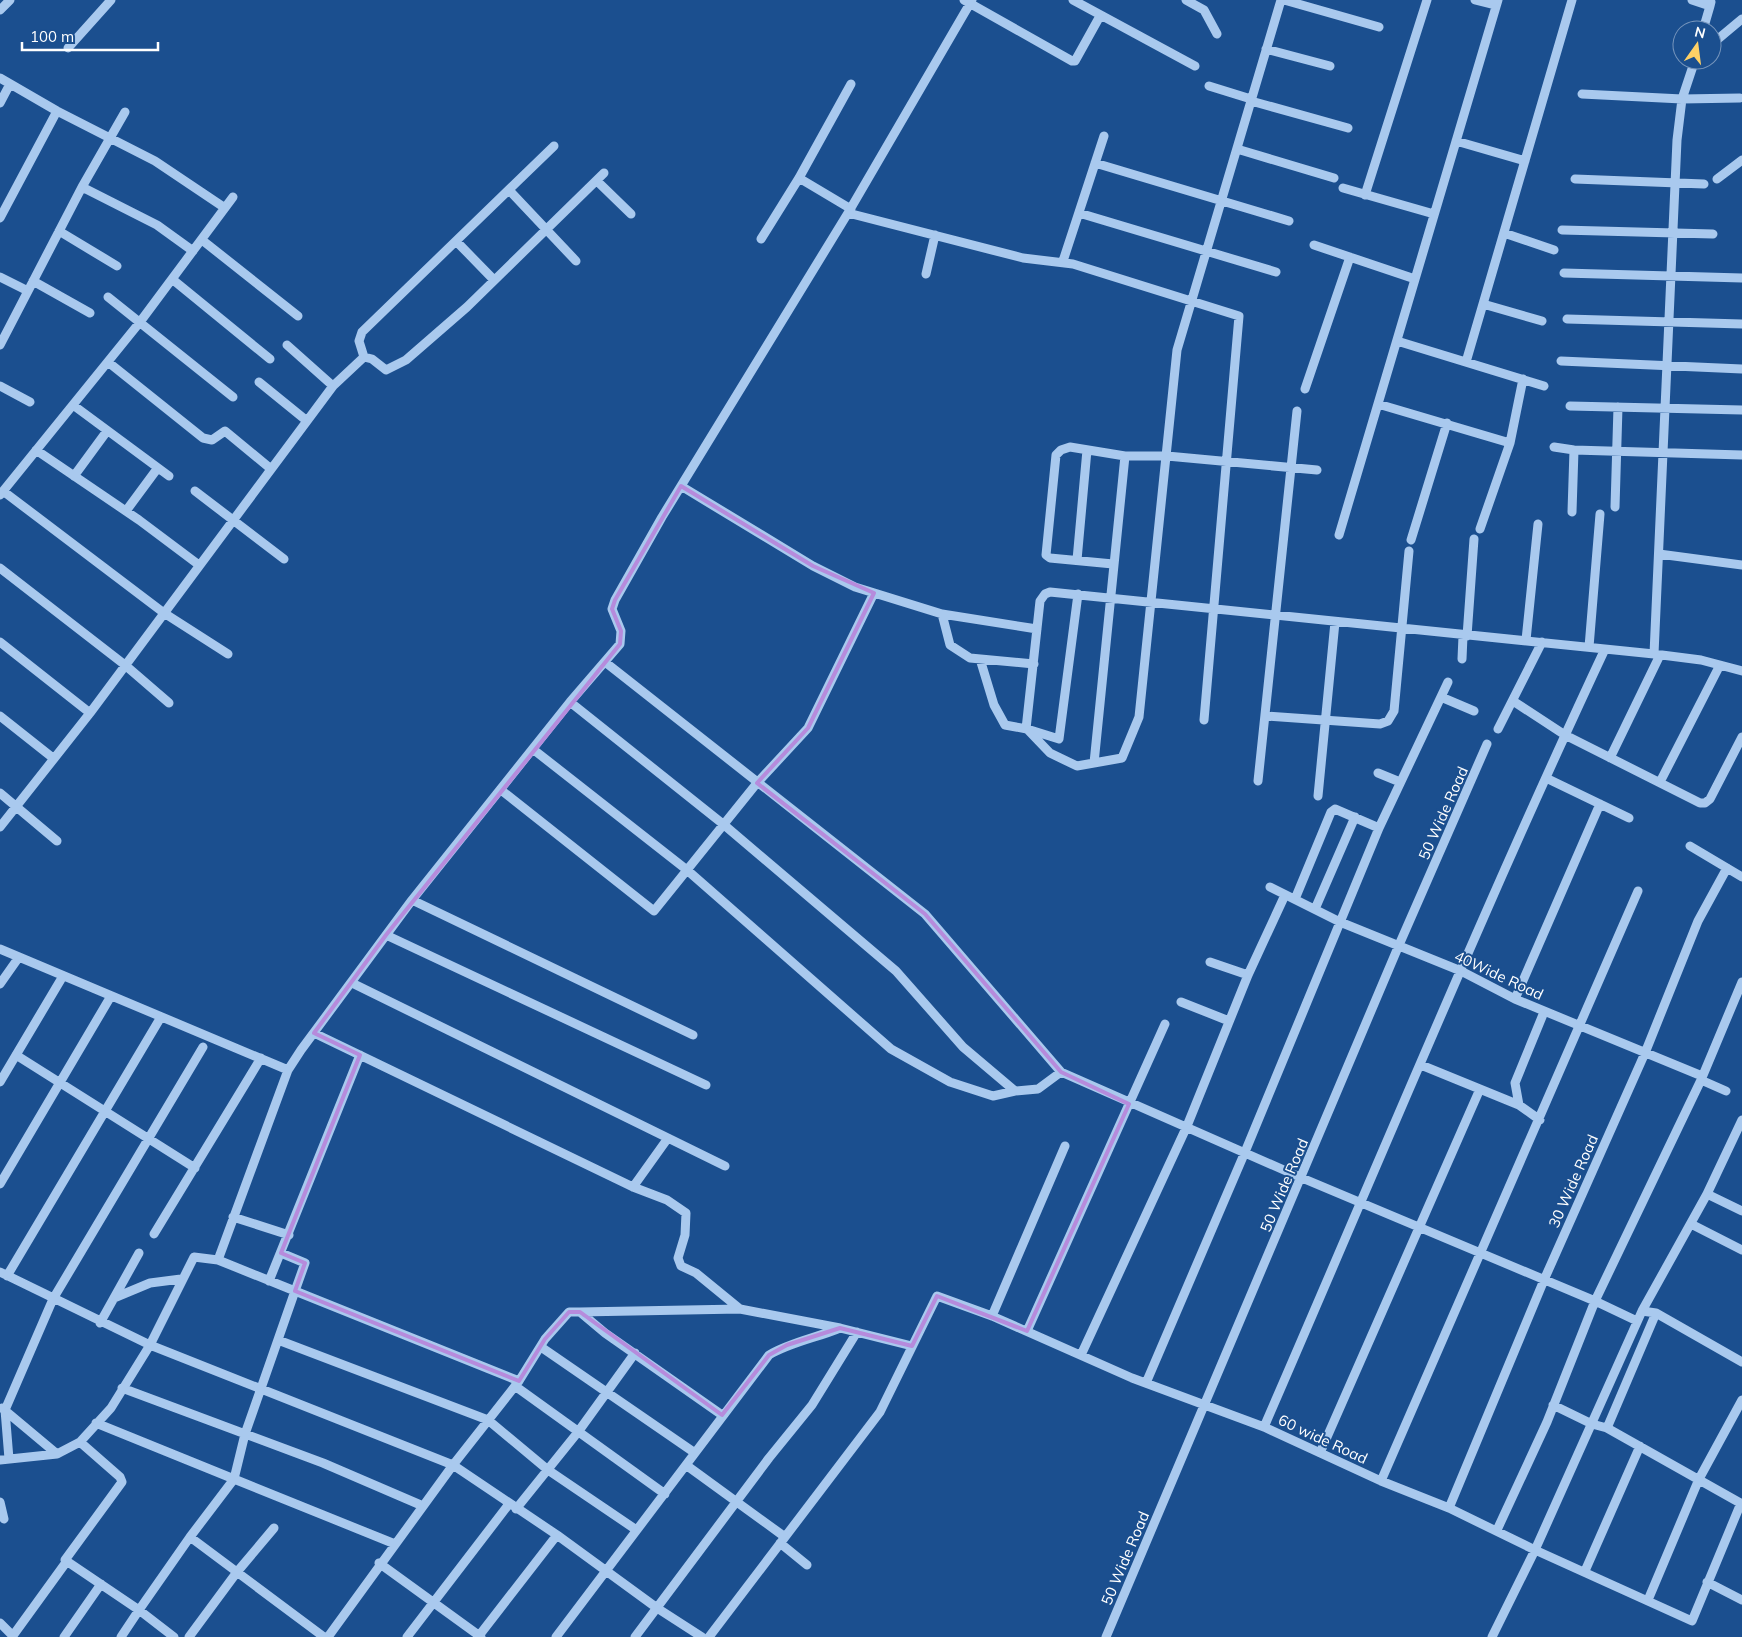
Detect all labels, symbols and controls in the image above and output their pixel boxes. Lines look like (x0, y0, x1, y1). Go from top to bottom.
scale bar (22, 20, 159, 52)
north arrow (1672, 20, 1722, 70)
text: N (1693, 22, 1707, 42)
text: 100 m (30, 27, 74, 46)
street label: 50 Wide Road (1414, 763, 1472, 863)
street label: 40Wide Road (1451, 946, 1547, 1004)
street label: 30 Wide Road (1544, 1131, 1602, 1231)
street label: 50 Wide Road (1256, 1135, 1312, 1235)
street label: 60 wide Road (1275, 1410, 1371, 1468)
street label: 50 Wide Road (1097, 1508, 1153, 1608)

